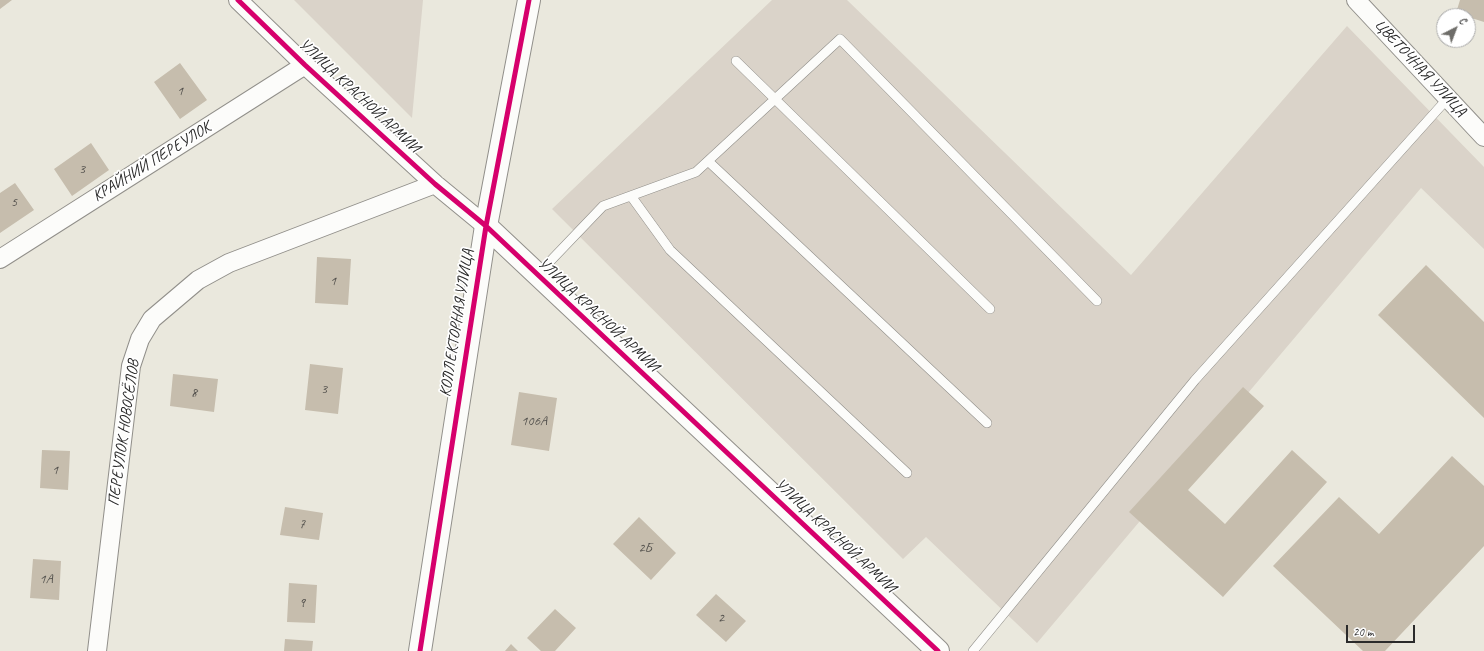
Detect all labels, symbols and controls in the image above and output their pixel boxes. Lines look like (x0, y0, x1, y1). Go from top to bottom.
north arrow (1436, 8, 1476, 48)
text: С (1457, 13, 1470, 27)
street label: ЦВЕТОЧНАЯ УЛИЦА (1370, 15, 1470, 121)
street label: УЛИЦА КРАСНОЙ АРМИИ (294, 35, 424, 157)
house number: 1 (177, 83, 183, 99)
street label: КРАЙНИЙ ПЕРЕУЛОК (89, 118, 215, 206)
house number: 3 (79, 161, 85, 177)
house number: 5 (11, 194, 17, 210)
street label: КОЛЛЕКТОРНАЯ УЛИЦА (436, 248, 478, 398)
street label: УЛИЦА КРАСНОЙ АРМИИ (533, 254, 663, 376)
house number: 1 (330, 273, 336, 289)
street label: ПЕРЕУЛОК НОВОСЁЛОВ (104, 359, 144, 507)
house number: 3 (321, 381, 327, 397)
house number: 8 (191, 385, 197, 401)
house number: 106А (521, 413, 547, 429)
house number: 1 (52, 462, 58, 478)
street label: УЛИЦА КРАСНОЙ АРМИИ (770, 475, 900, 597)
house number: 7 (299, 516, 305, 532)
house number: 2Б (638, 540, 652, 556)
house number: 1А (39, 571, 53, 587)
house number: 9 (299, 595, 305, 611)
house number: 2 (718, 610, 724, 626)
scale bar (1348, 617, 1417, 643)
text: 20 m (1353, 624, 1373, 640)

